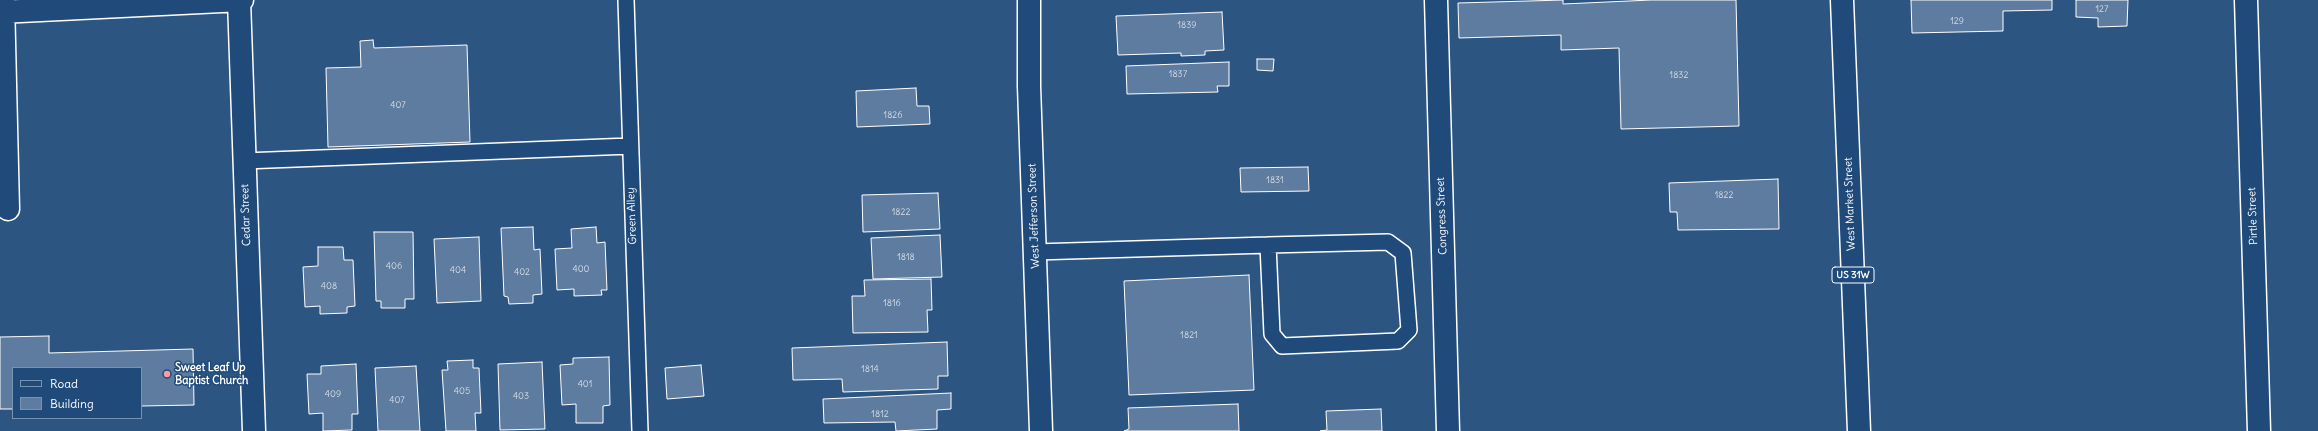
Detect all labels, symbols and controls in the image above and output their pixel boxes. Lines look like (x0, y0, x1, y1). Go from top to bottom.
house number: 127 (2096, 4, 2108, 14)
house number: 129 (1950, 16, 1964, 26)
house number: 1839 (1177, 20, 1197, 30)
house number: 1837 (1169, 69, 1187, 79)
house number: 1832 (1670, 70, 1688, 80)
house number: 407 (390, 100, 406, 110)
house number: 1826 (884, 110, 902, 120)
street label: West Market Street (1842, 157, 1858, 251)
street label: West Jefferson Street (1026, 163, 1042, 269)
house number: 1831 (1266, 175, 1284, 185)
street label: Congress Street (1434, 177, 1450, 255)
street label: Cedar Street (238, 184, 254, 246)
street label: Green Alley (624, 187, 640, 245)
street label: Pirtle Street (2245, 187, 2261, 245)
house number: 1822 (1715, 190, 1733, 200)
house number: 1822 (892, 207, 910, 217)
house number: 1818 (897, 252, 915, 262)
house number: 406 (386, 261, 402, 271)
house number: 400 (572, 264, 590, 274)
house number: 404 (450, 265, 466, 275)
house number: 402 (514, 267, 530, 277)
road number: US 31W (1832, 267, 1874, 283)
house number: 408 (321, 281, 337, 291)
house number: 1816 (883, 298, 901, 308)
house number: 1821 (1180, 330, 1198, 340)
place label: Sweet Leaf Up Baptist Church (175, 361, 248, 387)
house number: 1814 (861, 364, 879, 374)
legend (12, 367, 142, 419)
marker: Sweet Leaf Up Baptist Church (162, 369, 172, 379)
text: Road (50, 376, 78, 391)
house number: 401 (578, 379, 592, 389)
house number: 405 (454, 386, 470, 396)
house number: 409 (325, 389, 341, 399)
house number: 403 (513, 391, 529, 401)
house number: 407 (389, 395, 405, 405)
text: Building (50, 396, 94, 411)
house number: 1812 (871, 409, 889, 419)

